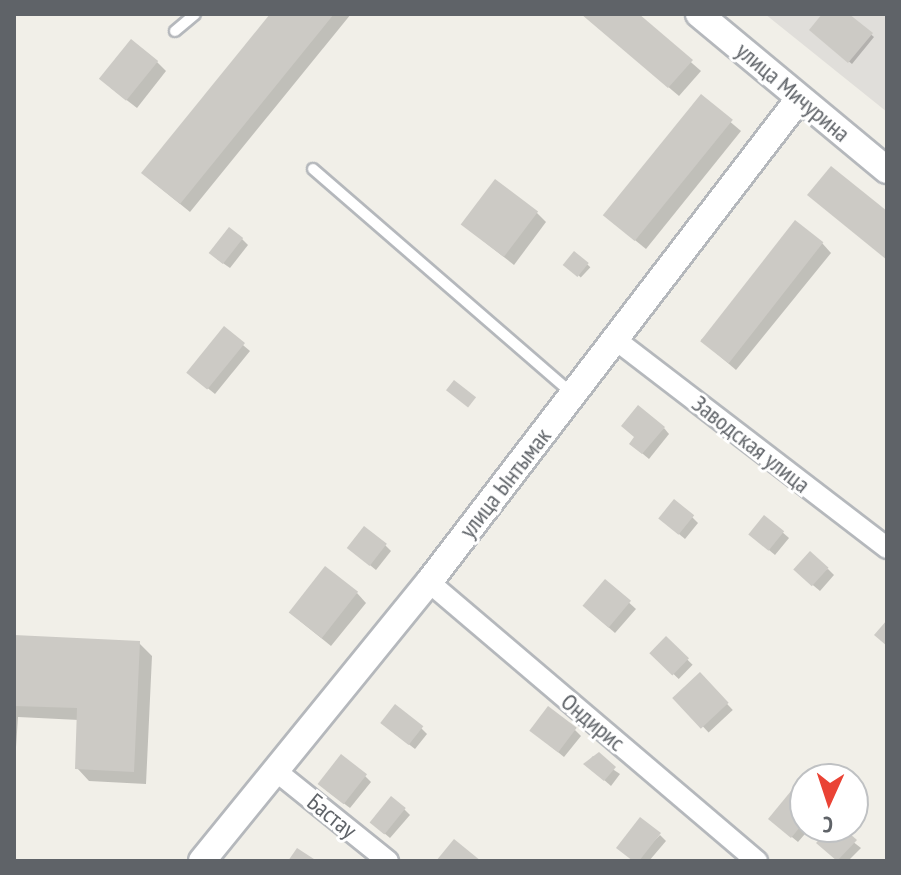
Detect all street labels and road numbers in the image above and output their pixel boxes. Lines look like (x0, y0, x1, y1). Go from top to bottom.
street label: улица Мичурина (730, 36, 856, 148)
street label: Заводская улица (686, 389, 816, 499)
street label: улица Ынтымак (453, 422, 557, 544)
street label: Ондирис (555, 687, 631, 757)
street label: Бастау (302, 788, 362, 844)

